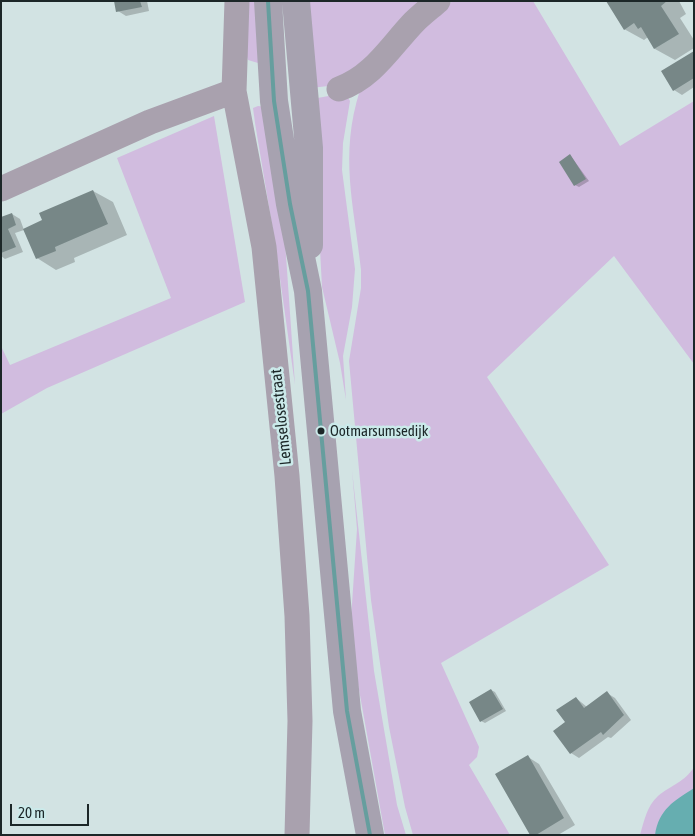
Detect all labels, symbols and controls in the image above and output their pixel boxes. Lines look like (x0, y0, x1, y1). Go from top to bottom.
street label: Lemselosestraat (266, 368, 296, 466)
place label: Ootmarsumsedijk (330, 422, 428, 440)
marker: Ootmarsumsedijk (316, 426, 326, 436)
scale bar (12, 794, 91, 826)
text: 20 m (18, 804, 45, 821)

